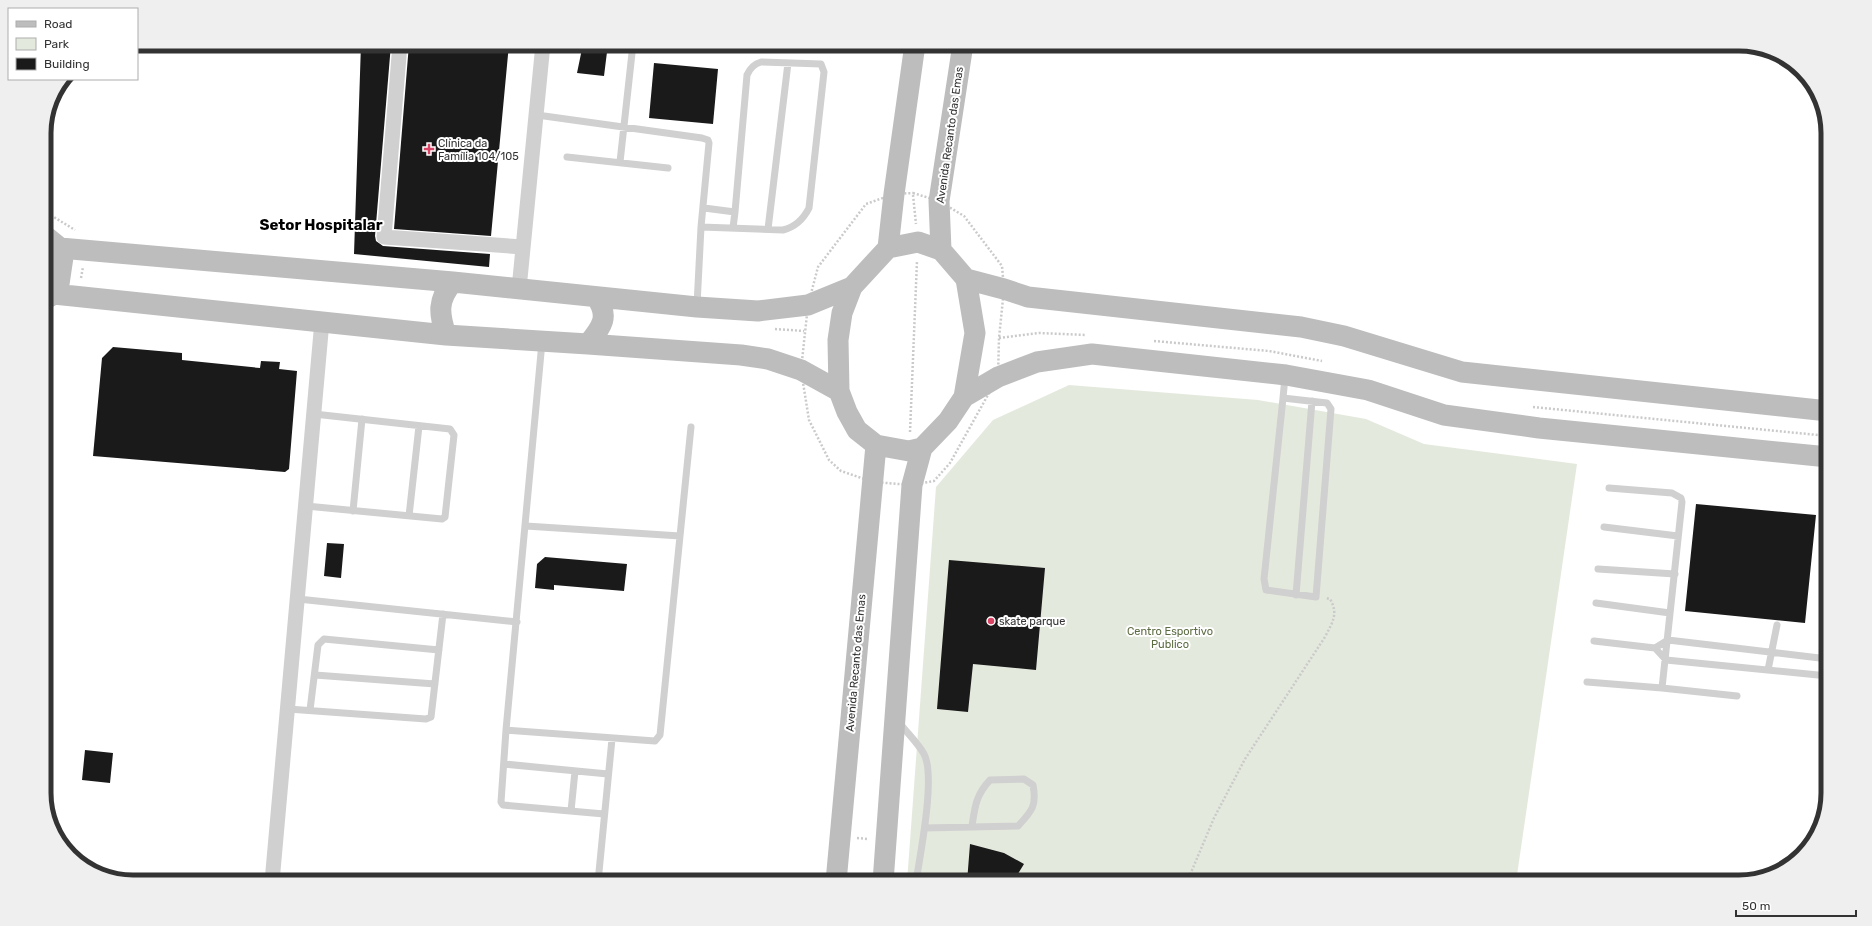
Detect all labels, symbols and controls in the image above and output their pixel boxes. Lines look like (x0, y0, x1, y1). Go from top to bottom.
legend (8, 8, 138, 80)
text: Road (44, 17, 72, 31)
text: Park (44, 37, 70, 51)
text: Building (44, 57, 90, 71)
street label: Avenida Recanto das Emas (934, 65, 966, 204)
place label: Clínica da Família 104/105 (438, 137, 519, 163)
marker: Clínica da Família 104/105 (423, 143, 435, 155)
district label: Setor Hospitalar (260, 216, 383, 234)
street label: Avenida Recanto das Emas (844, 593, 869, 732)
place label: skate parque (999, 615, 1065, 628)
marker: skate parque (986, 616, 996, 626)
park label: Centro Esportivo Publico (1127, 625, 1213, 651)
scale bar (1736, 892, 1856, 918)
text: 50 m (1742, 899, 1770, 913)

